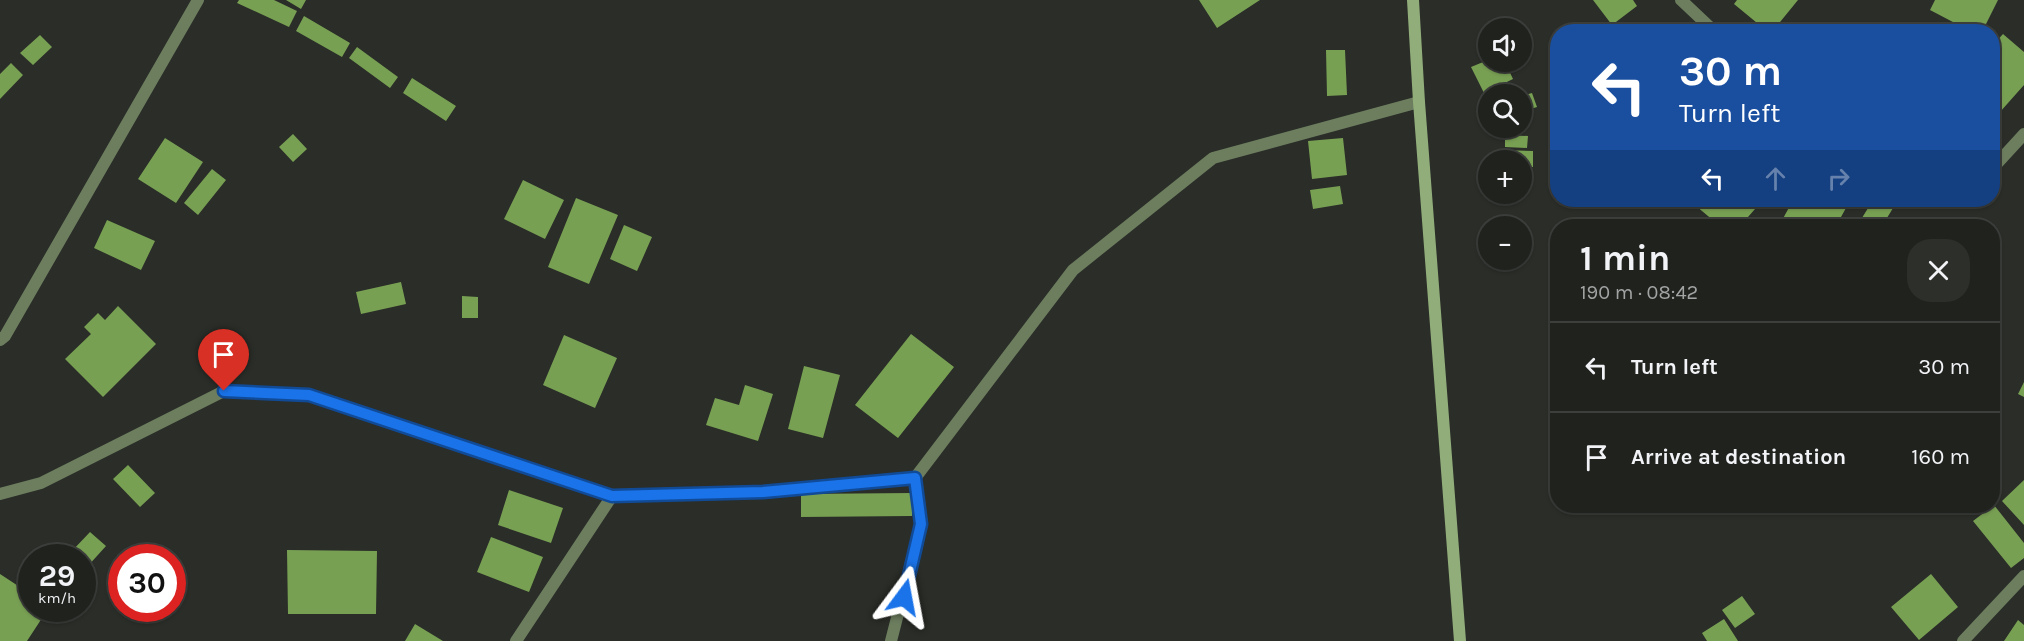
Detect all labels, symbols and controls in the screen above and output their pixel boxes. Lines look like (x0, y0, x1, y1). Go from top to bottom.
map controls (1478, 18, 1532, 270)
button: sound (1478, 18, 1532, 72)
text: 30 m (1679, 46, 1782, 96)
icon: left (1580, 48, 1658, 126)
button: search (1478, 84, 1532, 138)
text: Turn left (1679, 97, 1780, 129)
button: + (1478, 150, 1532, 204)
icon: left (1696, 162, 1729, 195)
icon: ahead (1759, 162, 1792, 195)
icon: right (1822, 162, 1855, 195)
button: − (1478, 216, 1532, 270)
text: 1 min (1580, 237, 1670, 279)
button: close (1907, 239, 1970, 302)
text: 190 m · 08:42 (1580, 281, 1698, 304)
pin (198, 329, 249, 391)
icon: arrive (207, 338, 240, 371)
icon: left (1580, 351, 1613, 384)
text: Turn left (1631, 354, 1718, 380)
text: 30 m (1918, 354, 1970, 380)
icon: arrive (1580, 441, 1613, 474)
text: Arrive at destination (1631, 444, 1846, 470)
text: 160 m (1911, 444, 1970, 470)
speed limit sign: 30 (108, 544, 186, 622)
text: 29 (39, 558, 75, 594)
position arrow (872, 565, 936, 629)
text: km/h (38, 589, 76, 607)

